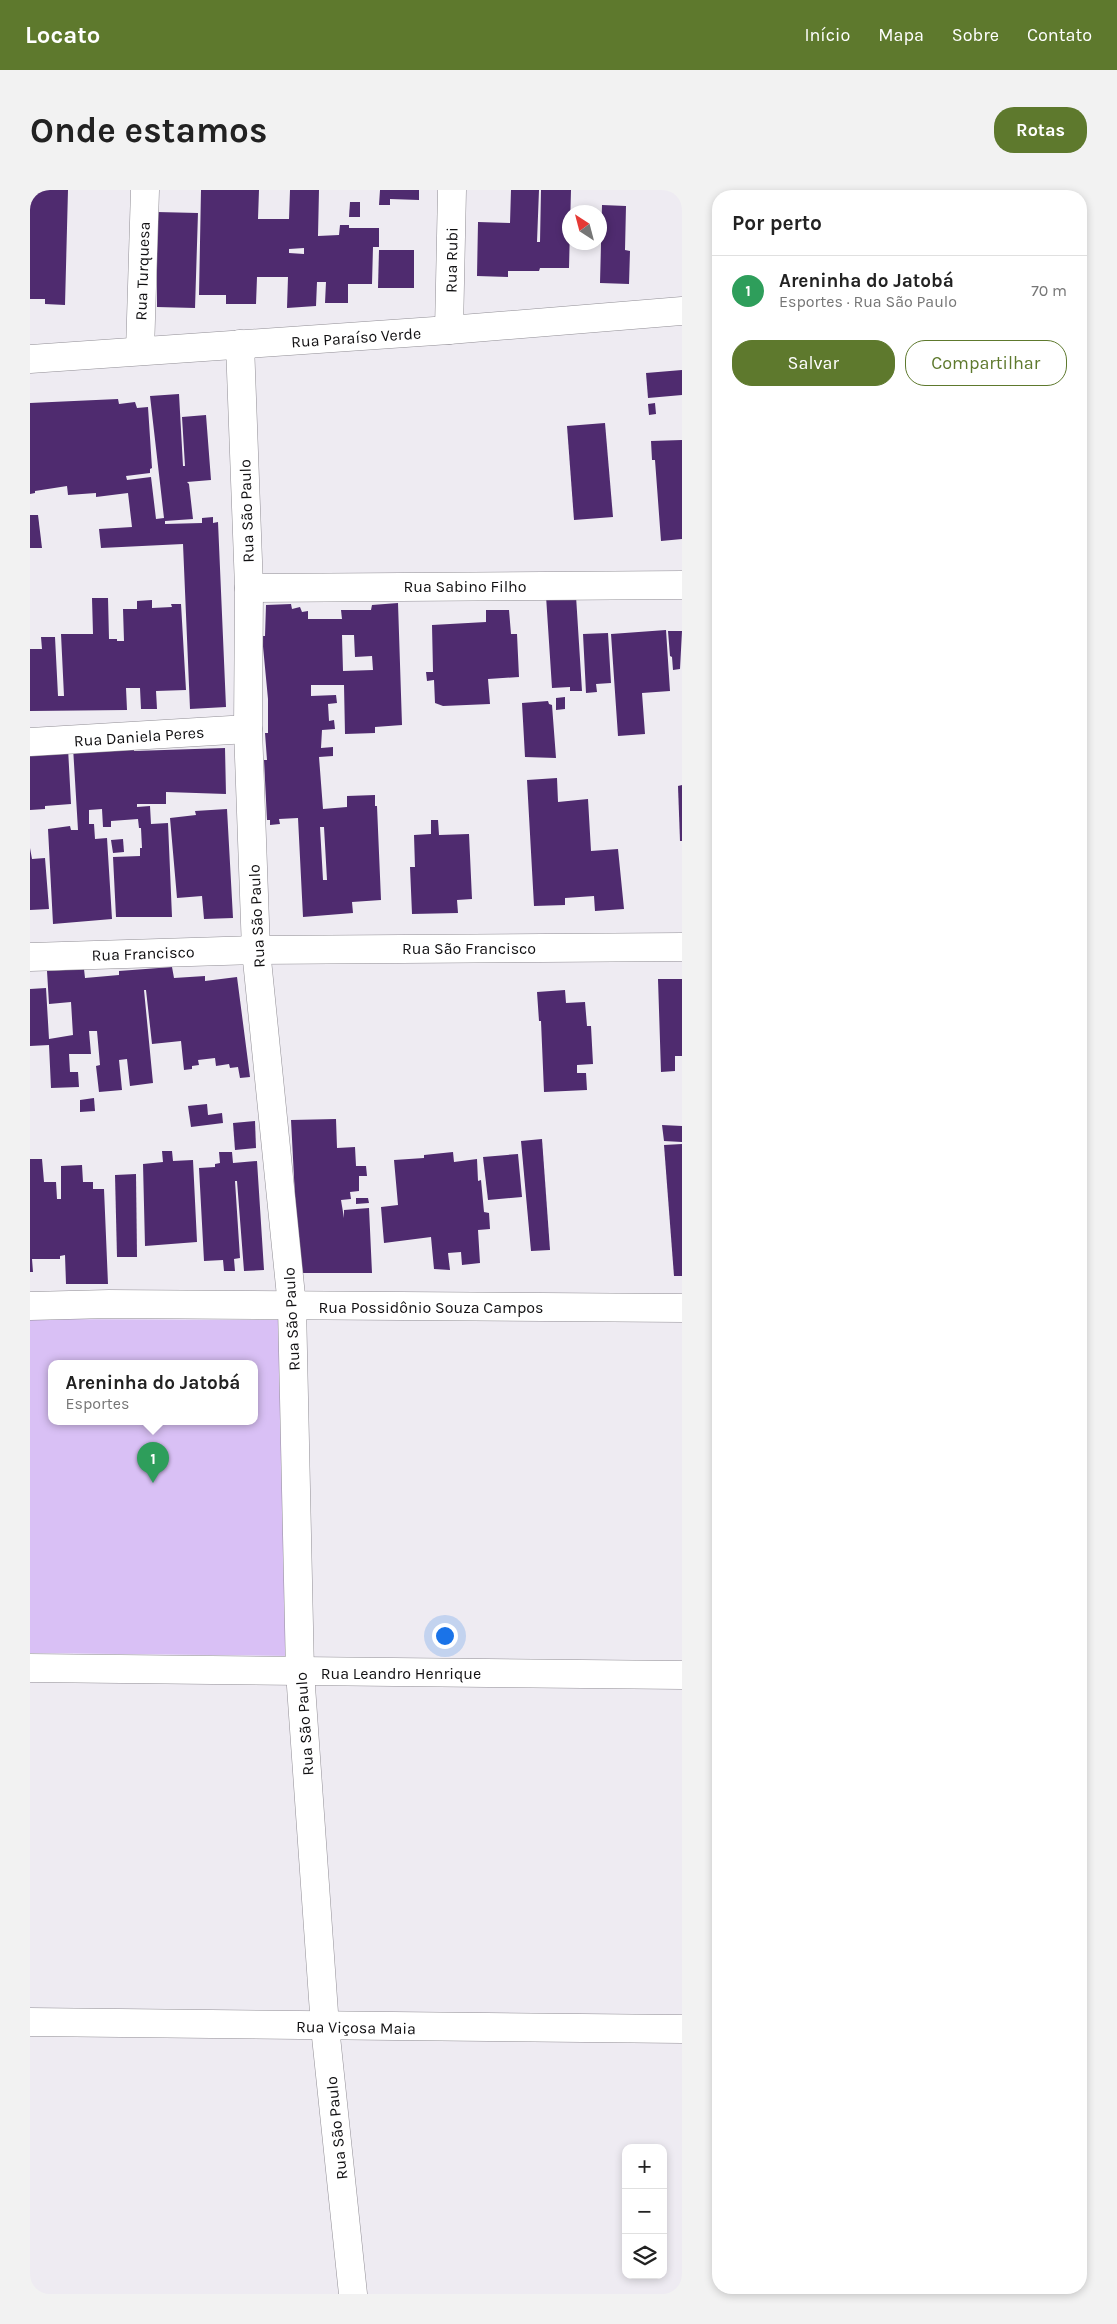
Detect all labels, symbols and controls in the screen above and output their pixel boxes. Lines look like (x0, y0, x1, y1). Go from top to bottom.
text: Locato (25, 21, 100, 49)
text: Início (804, 24, 850, 46)
text: Mapa (878, 24, 924, 46)
text: Sobre (952, 24, 999, 46)
text: Contato (1027, 24, 1092, 46)
button: Rotas (994, 107, 1087, 153)
text: Onde estamos (30, 110, 267, 151)
north arrow (562, 205, 607, 250)
text: Por perto (732, 211, 822, 235)
street label: Rua Turquesa (131, 221, 154, 321)
street label: Rua Rubi (441, 227, 462, 293)
text: Areninha do Jatobá (779, 270, 954, 292)
text: 1 (745, 281, 751, 300)
text: 70 m (1031, 281, 1067, 300)
text: Esportes · Rua São Paulo (779, 292, 957, 311)
street label: Rua Paraíso Verde (290, 323, 422, 352)
button: Salvar (732, 340, 895, 386)
button: Compartilhar (905, 340, 1067, 386)
street label: Rua São Paulo (235, 459, 258, 563)
street label: Rua Sabino Filho (403, 577, 527, 596)
street label: Rua Daniela Peres (73, 722, 205, 751)
street label: Rua São Paulo (244, 864, 269, 968)
street label: Rua São Francisco (402, 939, 536, 958)
street label: Rua Francisco (91, 942, 195, 965)
street label: Rua São Paulo (279, 1267, 304, 1371)
street label: Rua Possidônio Souza Campos (319, 1298, 543, 1317)
popup (48, 1360, 258, 1425)
text: Areninha do Jatobá (66, 1372, 240, 1394)
text: Esportes (66, 1394, 129, 1413)
pin: 1 (137, 1442, 169, 1483)
your location (432, 1623, 458, 1649)
street label: Rua Leandro Henrique (321, 1664, 481, 1683)
street label: Rua São Paulo (291, 1672, 318, 1776)
street label: Rua Viçosa Maia (296, 2017, 416, 2038)
street label: Rua São Paulo (322, 2075, 351, 2181)
map controls (622, 2144, 667, 2279)
button: + (622, 2144, 667, 2189)
button: − (622, 2189, 667, 2234)
button: layers (622, 2234, 667, 2279)

